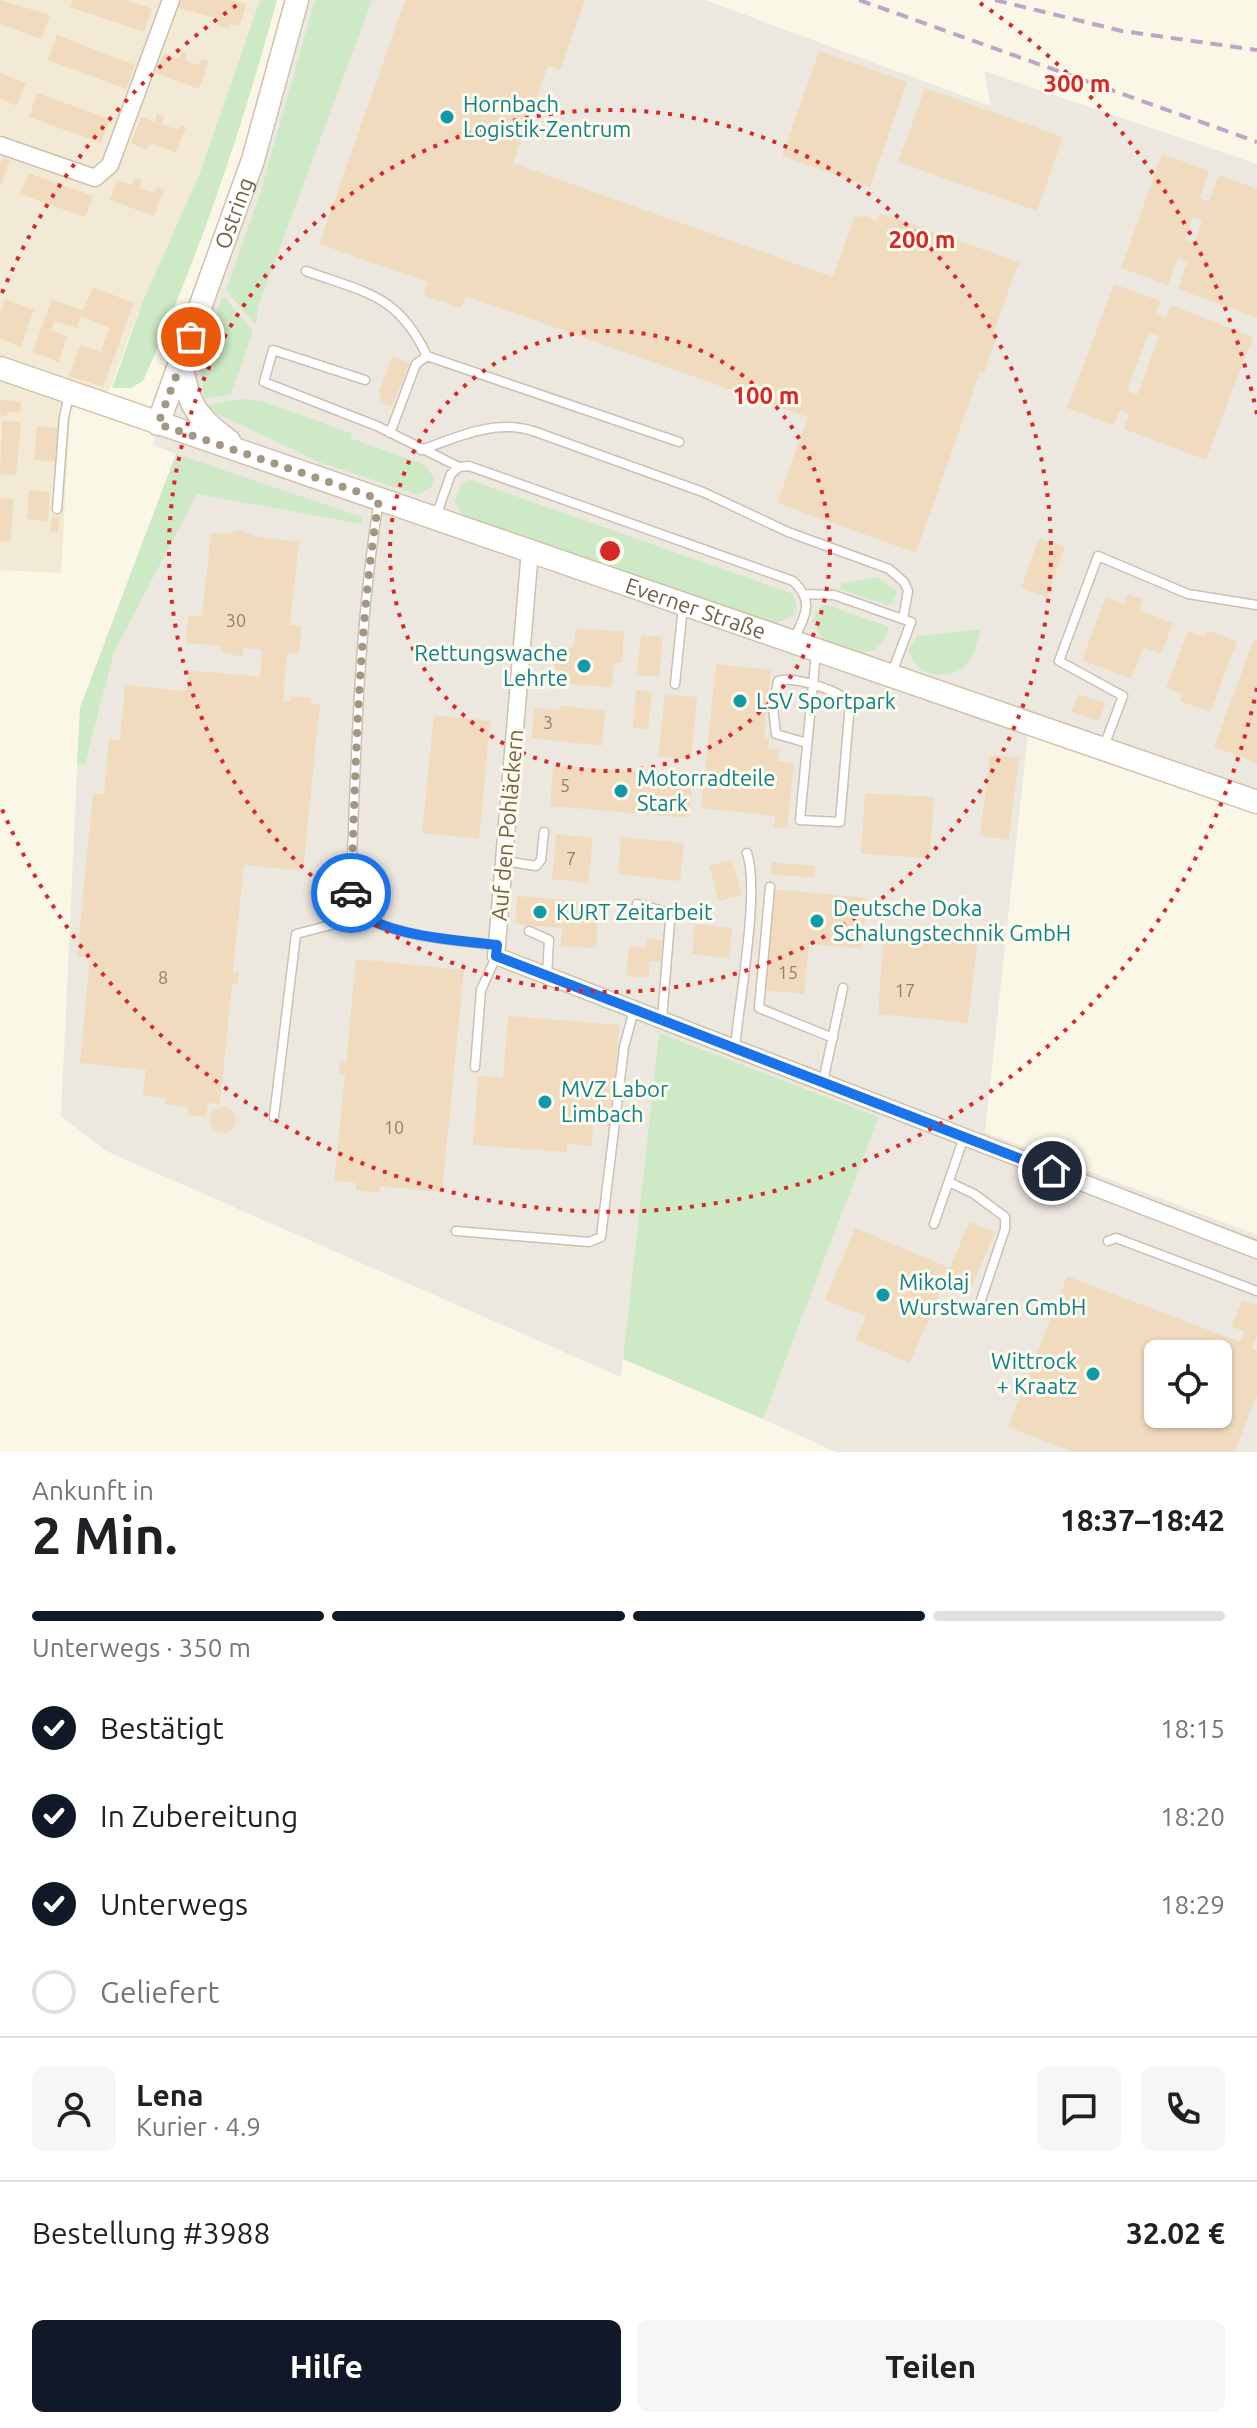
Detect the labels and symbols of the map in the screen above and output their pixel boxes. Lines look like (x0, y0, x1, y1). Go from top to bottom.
text: 300 m (1044, 70, 1110, 97)
place label: Hornbach Logistik-Zentrum (463, 91, 631, 141)
marker: Hornbach Logistik-Zentrum (438, 108, 456, 126)
street label: Ostring (209, 174, 258, 252)
text: 200 m (889, 226, 955, 253)
pin (157, 303, 225, 371)
text: 100 m (733, 382, 799, 409)
centre of rings (596, 537, 624, 565)
street label: Everner Straße (622, 572, 769, 643)
house number: 30 (226, 610, 246, 630)
place label: Rettungswache Lehrte (414, 640, 568, 690)
marker: Rettungswache Lehrte (575, 657, 593, 675)
place label: LSV Sportpark (756, 688, 896, 713)
marker: LSV Sportpark (731, 692, 749, 710)
house number: 3 (543, 712, 553, 732)
street label: Auf den Pohläckern (486, 728, 527, 922)
place label: Motorradteile Stark (637, 765, 775, 815)
house number: 5 (560, 775, 570, 795)
marker: Motorradteile Stark (612, 782, 630, 800)
house number: 7 (566, 848, 576, 868)
courier (311, 853, 391, 933)
place label: Deutsche Doka Schalungstechnik GmbH (833, 895, 1071, 945)
place label: KURT Zeitarbeit (556, 899, 713, 924)
marker: KURT Zeitarbeit (531, 903, 549, 921)
marker: Deutsche Doka Schalungstechnik GmbH (808, 912, 826, 930)
house number: 15 (778, 962, 798, 982)
house number: 8 (158, 967, 168, 987)
house number: 17 (895, 980, 915, 1000)
place label: MVZ Labor Limbach (561, 1076, 669, 1126)
marker: MVZ Labor Limbach (536, 1093, 554, 1111)
house number: 10 (384, 1117, 404, 1137)
pin (1018, 1137, 1086, 1205)
place label: Mikolaj Wurstwaren GmbH (899, 1269, 1086, 1319)
marker: Mikolaj Wurstwaren GmbH (874, 1286, 892, 1304)
place label: Wittrock + Kraatz (991, 1348, 1077, 1398)
marker: Wittrock + Kraatz (1084, 1365, 1102, 1383)

